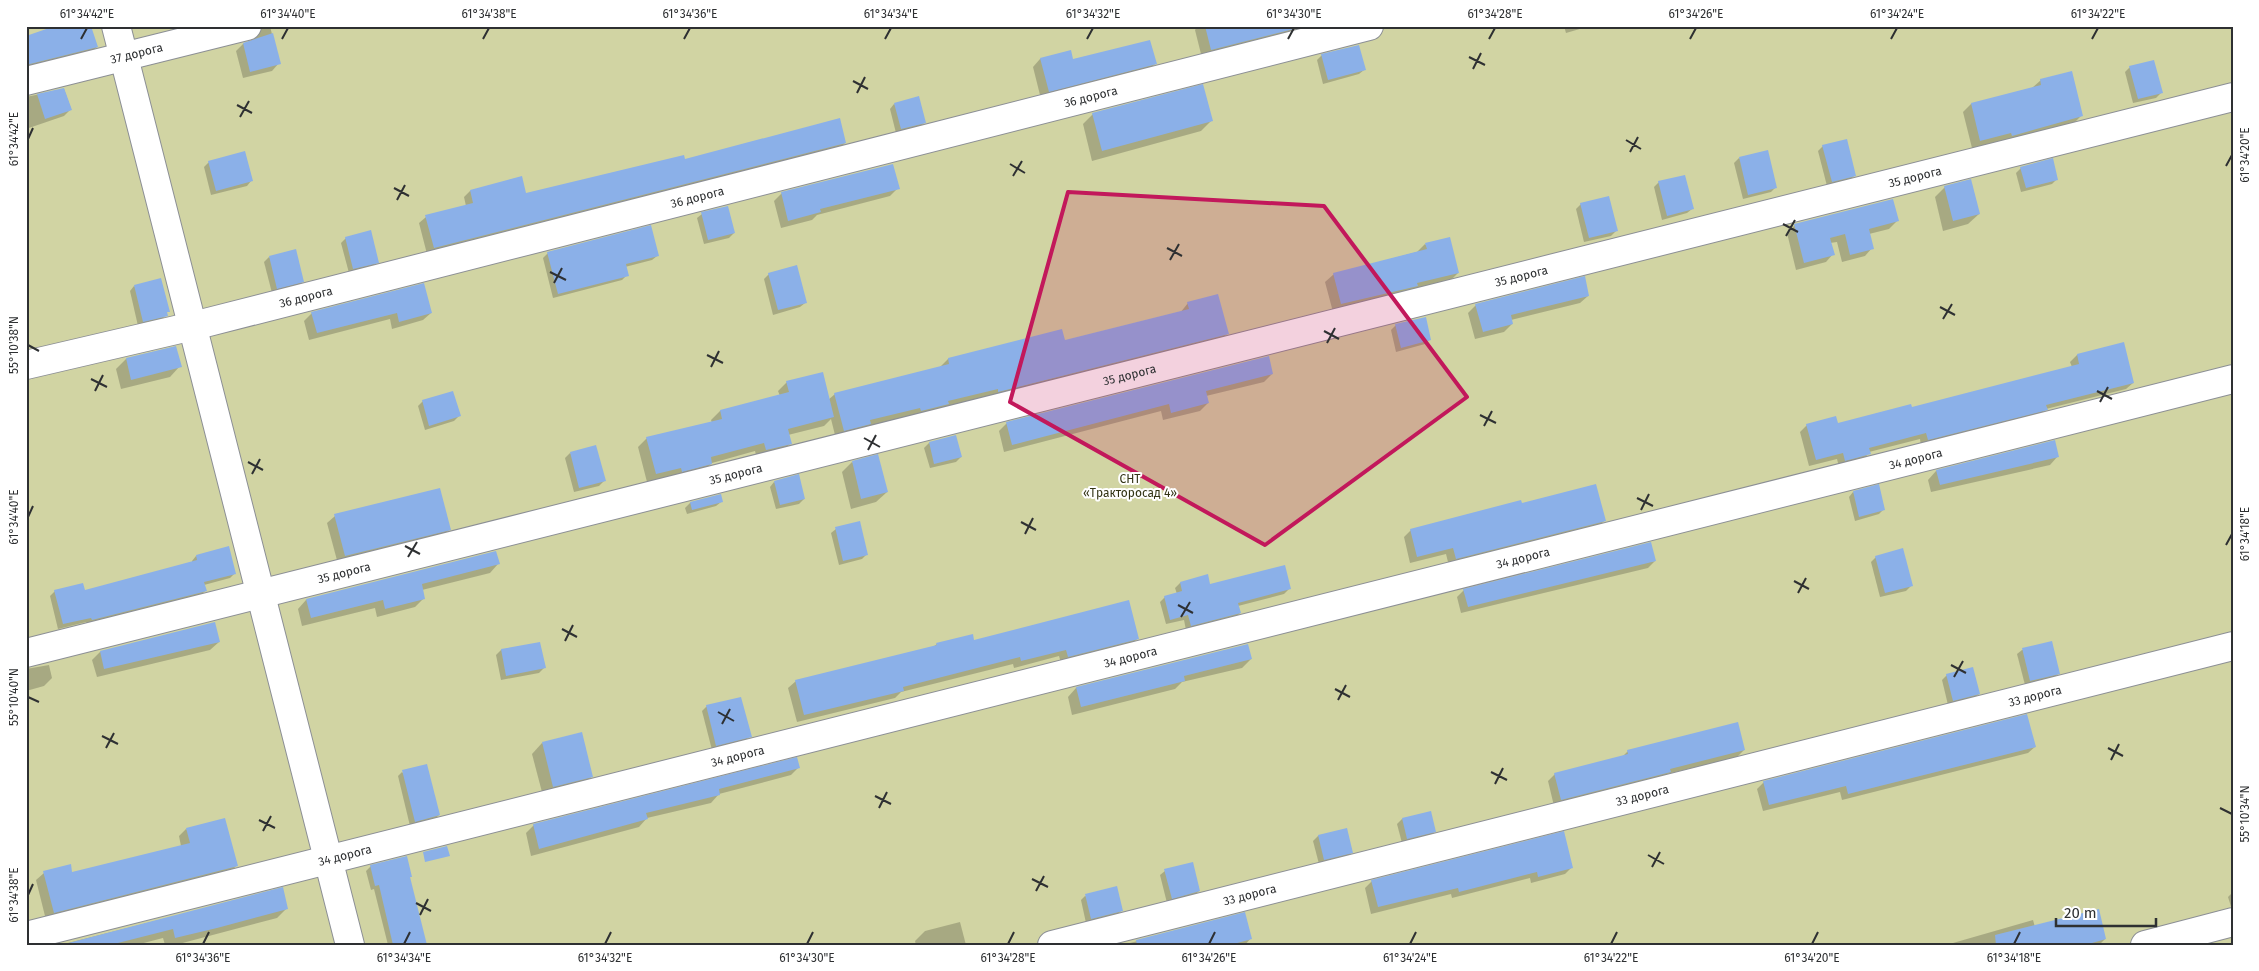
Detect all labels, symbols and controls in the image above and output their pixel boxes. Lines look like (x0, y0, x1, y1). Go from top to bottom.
text: 61°34'42"E (60, 7, 114, 21)
text: 61°34'40"E (260, 7, 316, 21)
text: 61°34'38"E (461, 7, 517, 21)
text: 61°34'36"E (663, 7, 717, 21)
text: 61°34'34"E (864, 7, 918, 21)
text: 61°34'32"E (1066, 7, 1120, 21)
text: 61°34'30"E (1266, 7, 1322, 21)
text: 61°34'28"E (1467, 7, 1523, 21)
text: 61°34'26"E (1669, 7, 1723, 21)
text: 61°34'24"E (1870, 7, 1924, 21)
text: 61°34'22"E (2071, 7, 2125, 21)
street label: 37 дорога (109, 40, 164, 67)
street label: 36 дорога (1063, 83, 1119, 111)
text: 61°34'42"E (7, 112, 21, 166)
text: 61°34'20"E (2238, 127, 2252, 183)
street label: 35 дорога (1887, 164, 1943, 191)
street label: 36 дорога (669, 184, 726, 211)
street label: 35 дорога (1493, 263, 1549, 290)
street label: 36 дорога (278, 284, 334, 311)
text: 55°10'38"N (7, 316, 21, 374)
street label: 35 дорога (1101, 362, 1158, 388)
street label: 34 дорога (1888, 446, 1944, 473)
street label: 35 дорога (708, 461, 764, 488)
park label: СНТ «Тракторосад 4» (1083, 472, 1177, 500)
text: 61°34'40"E (7, 489, 21, 545)
text: 61°34'18"E (2238, 507, 2252, 561)
street label: 34 дорога (1495, 545, 1551, 572)
street label: 35 дорога (316, 559, 372, 586)
street label: 34 дорога (1102, 644, 1159, 671)
text: 55°10'40"N (7, 668, 21, 726)
street label: 33 дорога (2007, 683, 2063, 710)
street label: 34 дорога (710, 743, 766, 770)
street label: 33 дорога (1614, 782, 1670, 809)
text: 55°10'34"N (2238, 785, 2252, 843)
street label: 34 дорога (317, 842, 373, 869)
text: 61°34'38"E (7, 867, 21, 923)
street label: 33 дорога (1222, 881, 1278, 908)
scale bar (2056, 896, 2156, 928)
text: 20 m (2064, 904, 2097, 922)
text: 61°34'36"E (176, 951, 230, 965)
text: 61°34'34"E (377, 951, 431, 965)
text: 61°34'32"E (578, 951, 632, 965)
text: 61°34'30"E (779, 951, 835, 965)
text: 61°34'28"E (980, 951, 1036, 965)
text: 61°34'26"E (1182, 951, 1236, 965)
text: 61°34'24"E (1383, 951, 1437, 965)
text: 61°34'22"E (1584, 951, 1638, 965)
text: 61°34'20"E (1784, 951, 1840, 965)
text: 61°34'18"E (1987, 951, 2041, 965)

